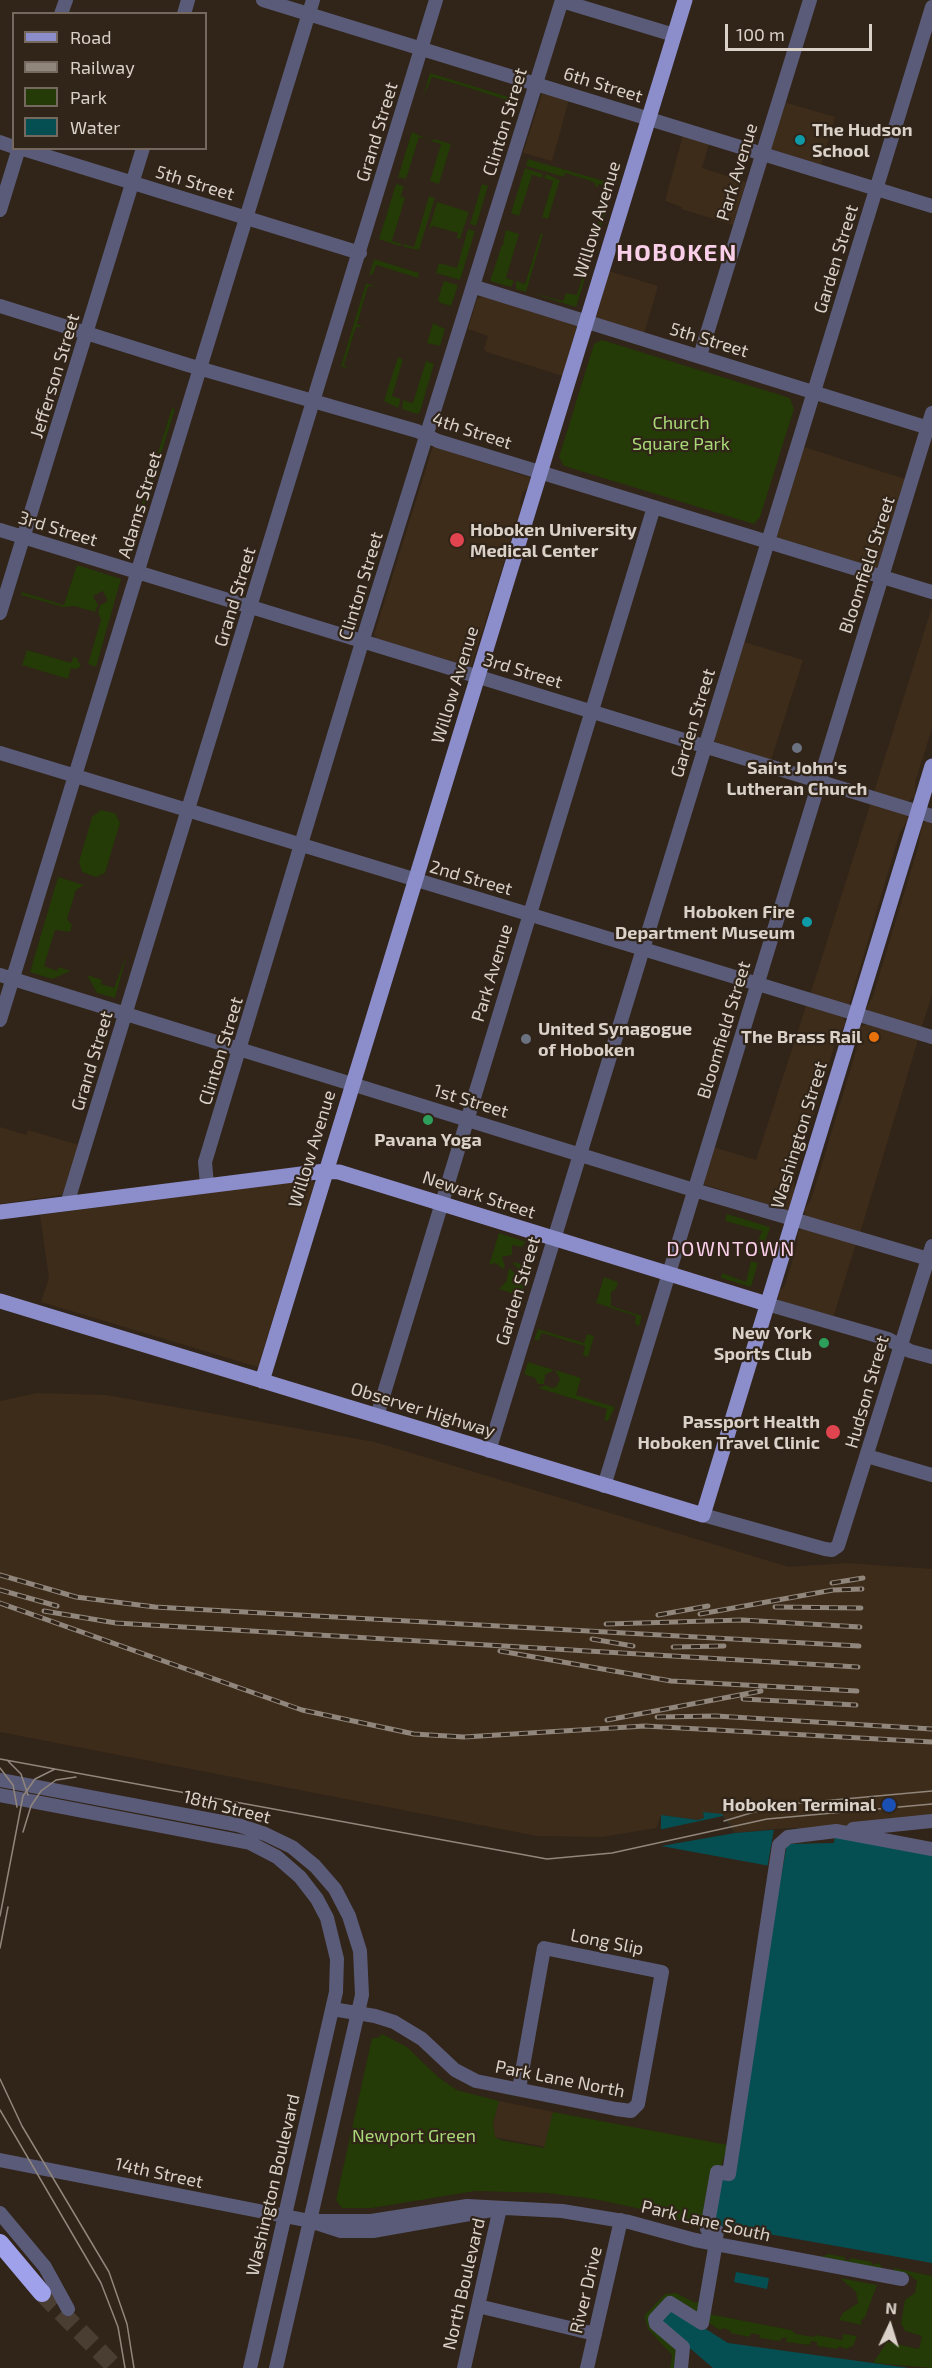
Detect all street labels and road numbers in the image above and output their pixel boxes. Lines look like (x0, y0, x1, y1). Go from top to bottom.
street label: 6th Street (561, 63, 645, 107)
street label: Clinton Street (478, 65, 532, 179)
street label: Grand Street (352, 79, 402, 185)
street label: Park Avenue (712, 120, 762, 224)
street label: Willow Avenue (569, 159, 625, 281)
street label: 5th Street (153, 161, 237, 205)
street label: Garden Street (809, 202, 863, 316)
street label: Jefferson Street (26, 311, 84, 441)
street label: 5th Street (667, 318, 751, 362)
street label: 4th Street (429, 408, 515, 454)
street label: Adams Street (114, 449, 166, 561)
street label: Bloomfield Street (835, 494, 899, 636)
street label: 3rd Street (16, 507, 100, 551)
street label: Clinton Street (334, 529, 388, 643)
street label: Grand Street (210, 544, 260, 650)
street label: Willow Avenue (427, 624, 483, 746)
street label: 3rd Street (481, 649, 565, 693)
street label: Garden Street (666, 666, 720, 780)
street label: 2nd Street (427, 856, 515, 900)
street label: Park Avenue (467, 921, 517, 1025)
street label: Bloomfield Street (693, 958, 755, 1102)
street label: Clinton Street (194, 994, 248, 1108)
street label: Grand Street (67, 1008, 117, 1114)
street label: Washington Street (766, 1059, 832, 1211)
street label: 1st Street (431, 1079, 511, 1123)
street label: Willow Avenue (284, 1088, 340, 1210)
street label: Newark Street (420, 1167, 538, 1223)
street label: Garden Street (491, 1234, 545, 1348)
street label: Hudson Street (841, 1333, 893, 1451)
street label: Observer Highway (348, 1378, 498, 1442)
street label: 18th Street (181, 1786, 273, 1828)
street label: Long Slip (568, 1924, 646, 1960)
street label: Park Lane North (493, 2056, 627, 2102)
street label: Washington Boulevard (242, 2092, 304, 2278)
street label: 14th Street (113, 2153, 205, 2193)
street label: Park Lane South (639, 2196, 773, 2246)
street label: North Boulevard (438, 2216, 490, 2352)
street label: River Drive (566, 2244, 606, 2336)

